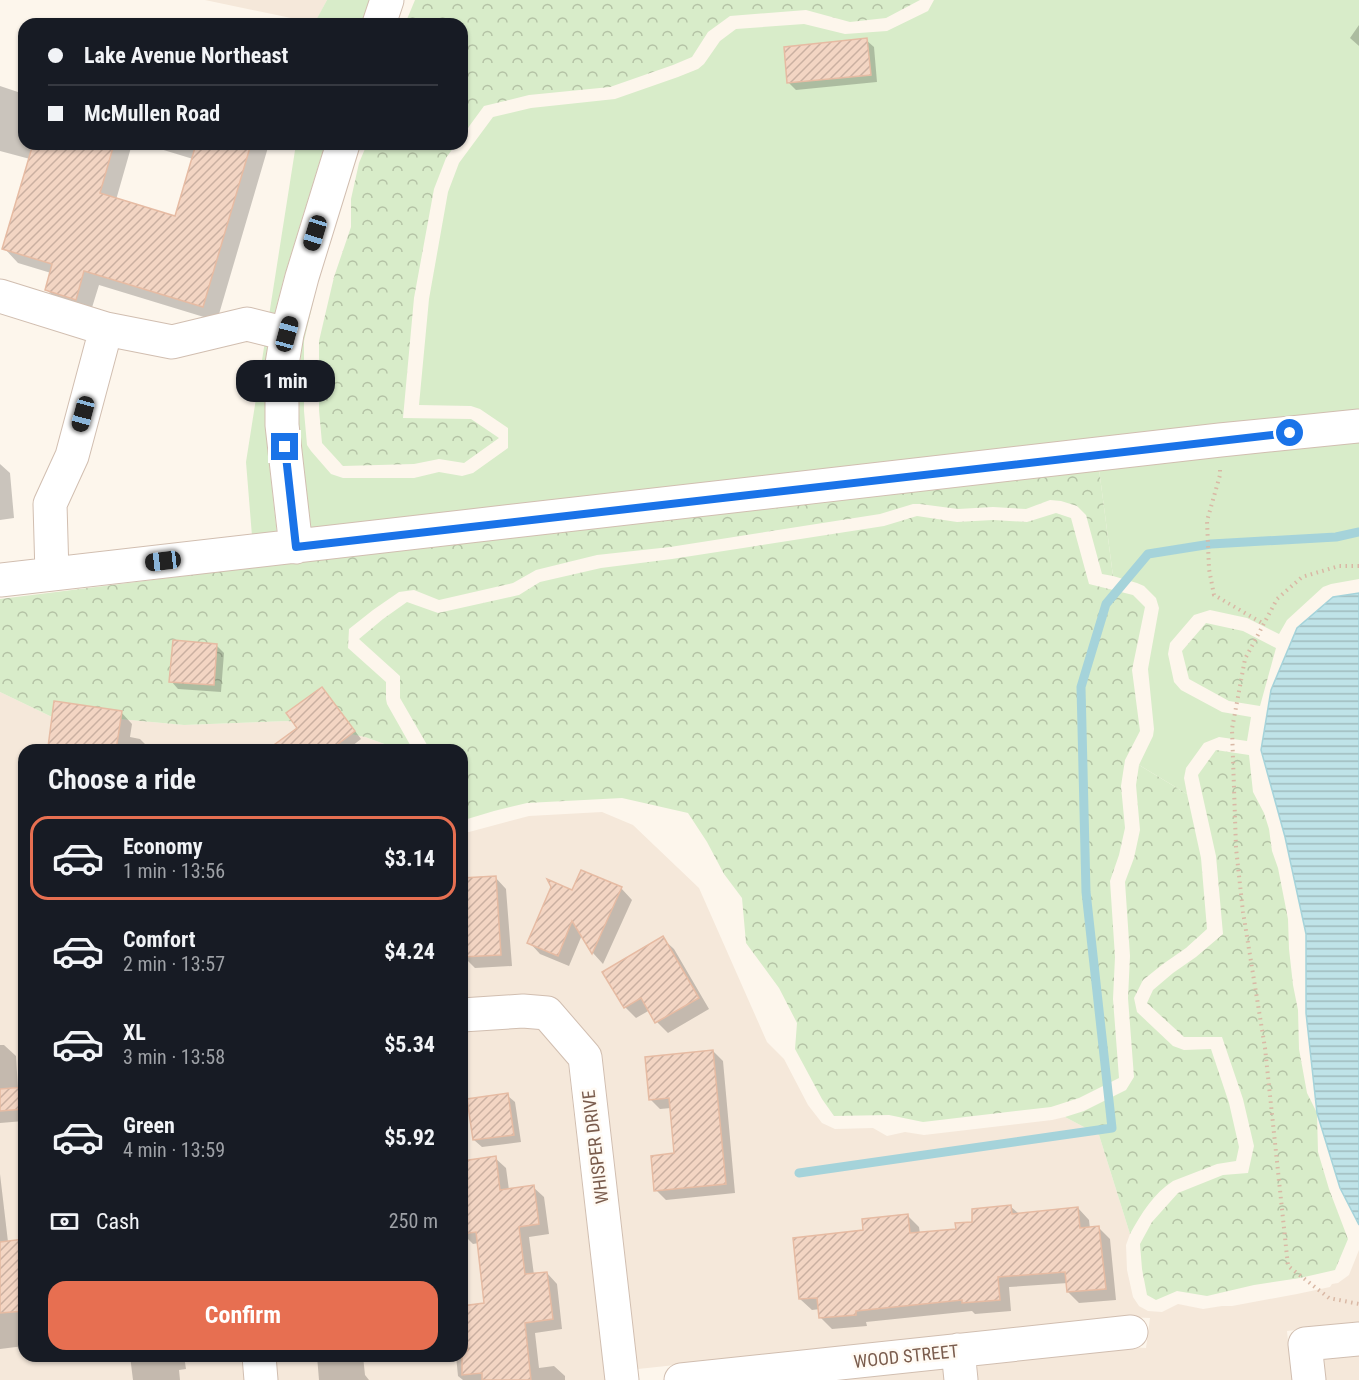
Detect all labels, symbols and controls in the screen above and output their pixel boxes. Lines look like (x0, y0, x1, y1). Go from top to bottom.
text: Lake Avenue Northeast (84, 43, 288, 68)
text: McMullen Road (84, 101, 220, 126)
car (301, 213, 329, 253)
car (274, 314, 300, 354)
callout: 1 min (236, 360, 334, 402)
text: 1 min (263, 369, 308, 393)
car (70, 394, 96, 434)
route start (1276, 419, 1303, 446)
route end (271, 433, 298, 460)
car (144, 550, 182, 572)
text: Choose a ride (48, 764, 196, 796)
icon: car (51, 831, 105, 885)
text: Economy (123, 834, 203, 859)
text: $3.14 (384, 846, 435, 871)
text: 1 min · 13:56 (123, 859, 225, 883)
icon: car (51, 924, 105, 978)
text: Comfort (123, 927, 196, 952)
text: $4.24 (384, 939, 435, 964)
text: 2 min · 13:57 (123, 952, 225, 976)
icon: car (51, 1017, 105, 1071)
text: XL (123, 1020, 146, 1045)
text: $5.34 (384, 1032, 435, 1057)
text: 3 min · 13:58 (123, 1045, 225, 1069)
street label: WHISPER DRIVE (578, 1089, 612, 1205)
icon: car (51, 1110, 105, 1164)
text: Green (123, 1113, 175, 1138)
text: $5.92 (384, 1125, 435, 1150)
text: 4 min · 13:59 (123, 1138, 225, 1162)
icon: cash (48, 1205, 81, 1238)
text: Cash (96, 1209, 140, 1234)
text: 250 m (389, 1209, 438, 1233)
button: Confirm (48, 1281, 438, 1350)
street label: WOOD STREET (852, 1340, 960, 1372)

